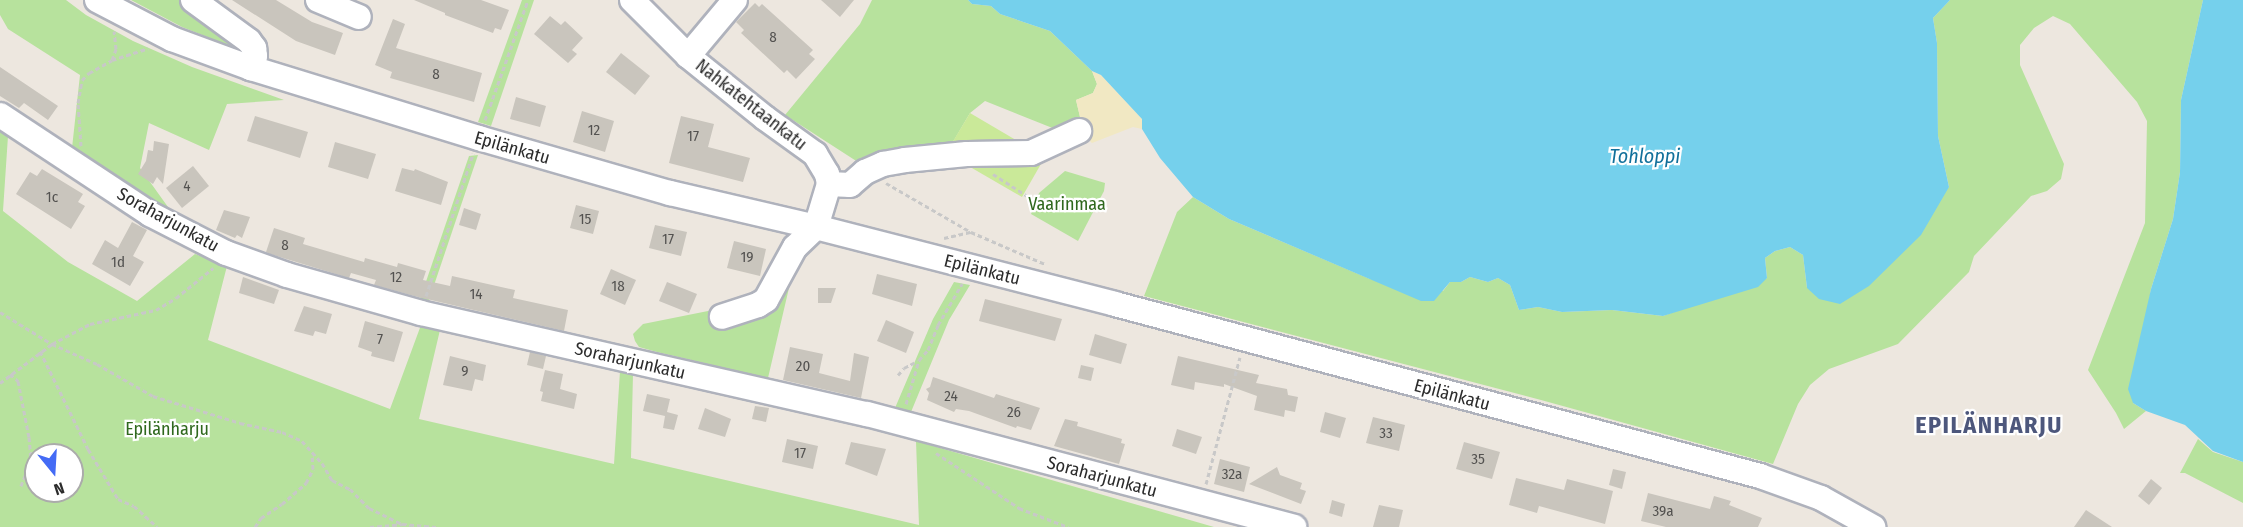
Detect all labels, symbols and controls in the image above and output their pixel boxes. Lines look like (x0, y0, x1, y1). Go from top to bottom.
house number: 8 (769, 29, 777, 47)
street label: Nahkatehtaankatu (691, 55, 811, 155)
house number: 8 (432, 66, 440, 84)
house number: 12 (588, 122, 600, 140)
street label: Epilänkatu (472, 127, 552, 169)
house number: 17 (687, 128, 699, 146)
water label: Tohloppi (1610, 144, 1680, 168)
house number: 4 (183, 178, 191, 196)
street label: Soraharjunkatu (113, 183, 223, 257)
house number: 1c (46, 189, 58, 207)
park label: Vaarinmaa (1028, 193, 1106, 215)
house number: 15 (579, 211, 591, 229)
house number: 17 (662, 231, 674, 249)
house number: 8 (281, 237, 289, 255)
house number: 19 (740, 249, 754, 267)
street label: Epilänkatu (942, 250, 1022, 290)
house number: 1d (111, 254, 125, 272)
house number: 12 (390, 269, 402, 287)
house number: 18 (611, 278, 625, 296)
house number: 14 (469, 286, 483, 304)
house number: 7 (377, 331, 383, 349)
street label: Soraharjunkatu (573, 338, 687, 384)
house number: 20 (796, 358, 810, 376)
house number: 9 (461, 363, 469, 381)
street label: Epilänkatu (1412, 375, 1492, 415)
house number: 24 (944, 388, 958, 406)
house number: 26 (1007, 404, 1021, 422)
district label: EPILÄNHARJU (1915, 412, 2063, 440)
park label: Epilänharju (125, 418, 209, 440)
house number: 33 (1379, 425, 1393, 443)
north arrow (24, 443, 84, 503)
house number: 17 (794, 445, 806, 463)
house number: 35 (1471, 451, 1485, 469)
street label: Soraharjunkatu (1045, 452, 1159, 502)
house number: 32a (1222, 466, 1242, 484)
text: N (52, 478, 67, 499)
house number: 39a (1652, 503, 1674, 521)

